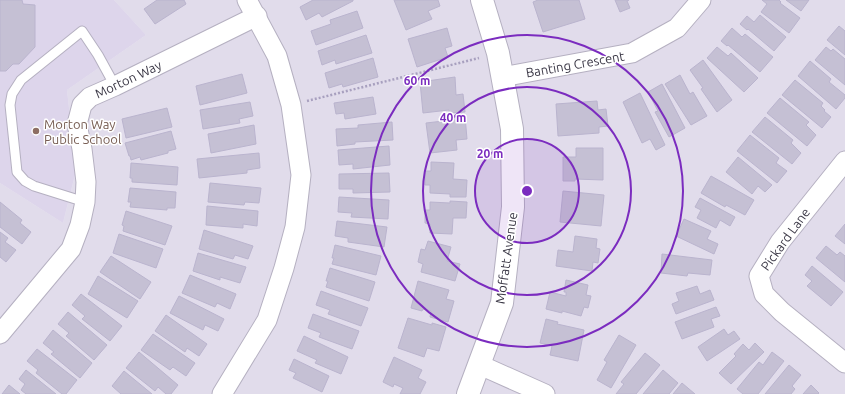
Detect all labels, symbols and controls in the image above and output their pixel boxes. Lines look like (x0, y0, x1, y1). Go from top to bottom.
street label: Banting Crescent (525, 48, 625, 80)
street label: Morton Way (93, 58, 163, 100)
text: 60 m (404, 74, 430, 87)
text: 40 m (440, 111, 466, 124)
place label: Morton Way Public School (44, 117, 122, 146)
marker: Morton Way Public School (31, 126, 41, 136)
text: 20 m (477, 147, 503, 160)
centre of rings (520, 184, 534, 198)
street label: Pickard Lane (758, 205, 812, 273)
street label: Moffatt Avenue (493, 211, 519, 305)

